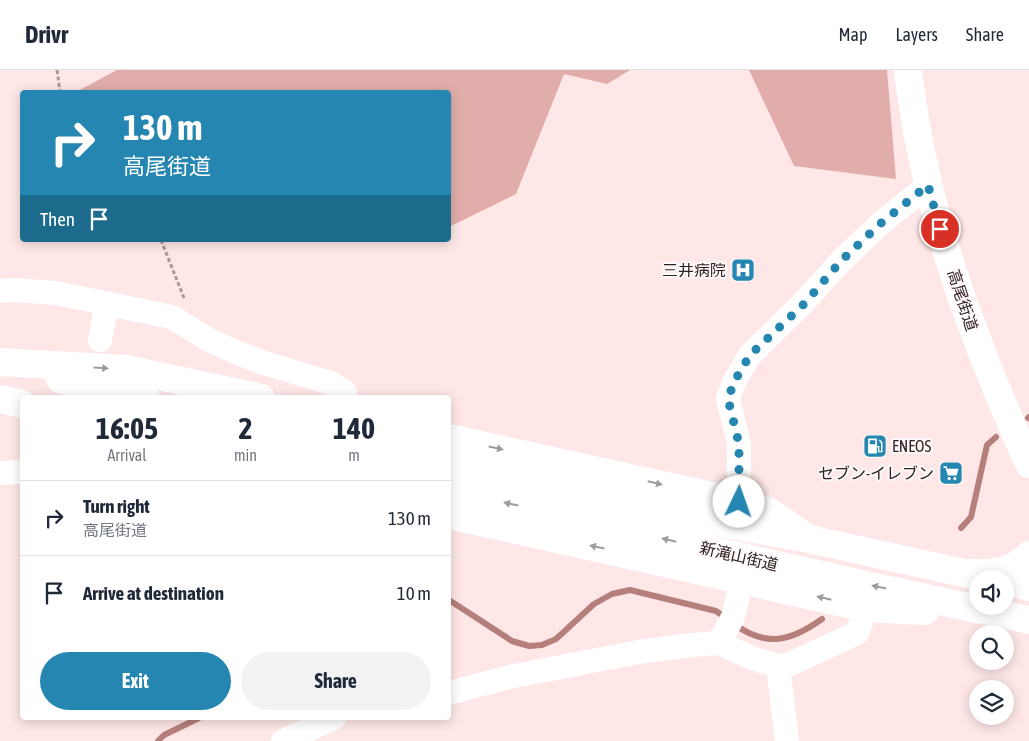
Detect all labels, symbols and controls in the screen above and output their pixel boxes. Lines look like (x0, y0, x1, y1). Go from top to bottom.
text: Drivr (25, 21, 68, 48)
text: Map (838, 24, 867, 45)
text: Layers (895, 24, 938, 45)
text: Share (966, 24, 1004, 45)
text: 130 m (123, 107, 202, 147)
icon: right (40, 110, 105, 175)
text: 高尾街道 (123, 153, 211, 179)
icon: arrive (85, 205, 113, 233)
text: Then (40, 208, 75, 230)
pin (919, 208, 961, 250)
icon: arrive (926, 215, 954, 243)
hospital icon: 三井病院 (730, 257, 756, 283)
place label: 三井病院 (662, 261, 726, 279)
street label: 高尾街道 (945, 267, 981, 333)
one-way arrow (93, 364, 109, 372)
text: 16:05 (96, 411, 158, 445)
text: 2 (238, 411, 253, 445)
text: 140 (333, 411, 375, 445)
fuel station icon: ENEOS (862, 433, 888, 459)
place label: ENEOS (892, 437, 931, 455)
one-way arrow (489, 444, 504, 452)
text: Arrival (107, 446, 147, 464)
text: min (234, 446, 257, 464)
text: m (348, 446, 360, 464)
supermarket icon: セブン-イレブン (938, 460, 964, 486)
place label: セブン-イレブン (818, 464, 934, 482)
position arrow (712, 475, 764, 527)
one-way arrow (648, 479, 663, 487)
text: Turn right (83, 495, 150, 517)
one-way arrow (502, 499, 518, 507)
icon: right (40, 504, 68, 532)
text: 130 m (388, 507, 431, 529)
text: 高尾街道 (83, 521, 147, 539)
one-way arrow (661, 536, 677, 544)
street label: 新滝山街道 (698, 538, 780, 574)
one-way arrow (589, 543, 604, 551)
map controls (969, 570, 1014, 725)
button: sound (969, 570, 1014, 615)
icon: arrive (40, 579, 68, 607)
text: Arrive at destination (83, 582, 224, 604)
text: 10 m (397, 582, 431, 604)
one-way arrow (870, 583, 886, 591)
one-way arrow (816, 594, 831, 602)
button: search (969, 625, 1014, 670)
button: Exit (40, 652, 231, 710)
button: Share (241, 652, 431, 710)
button: layers (969, 680, 1014, 725)

